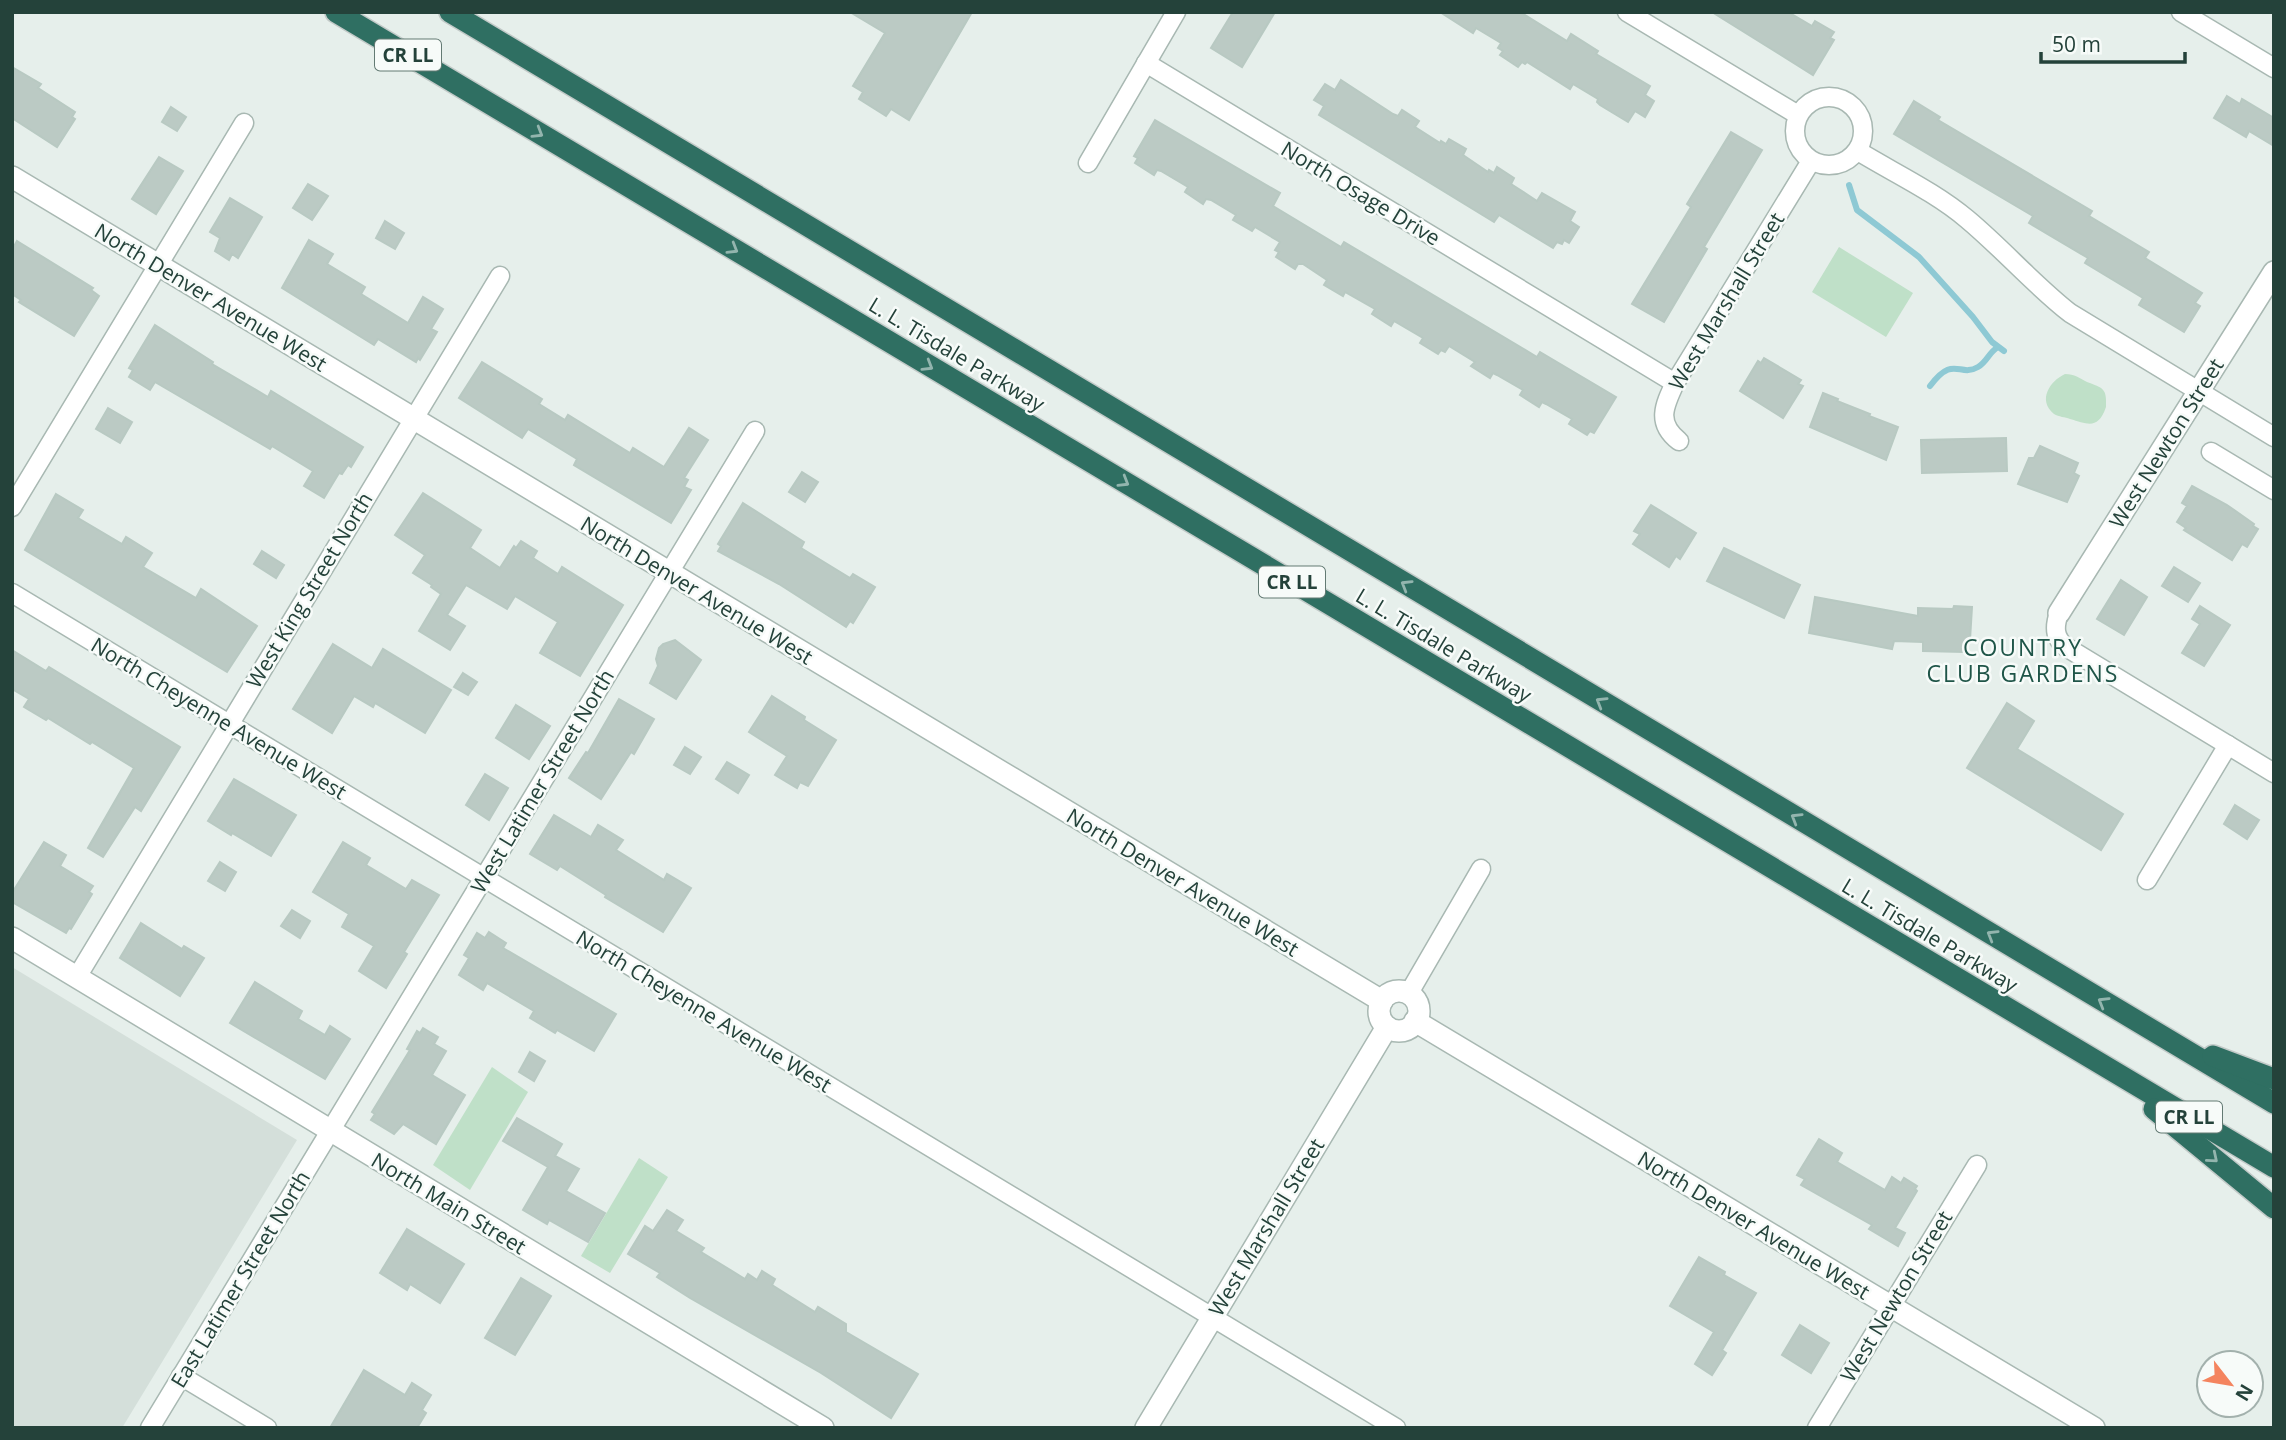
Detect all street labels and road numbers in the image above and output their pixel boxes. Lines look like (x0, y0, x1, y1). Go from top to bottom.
road number: CR LL (375, 40, 441, 70)
street label: North Osage Drive (1276, 134, 1446, 252)
street label: West Marshall Street (1662, 207, 1790, 395)
street label: North Denver Avenue West (90, 216, 332, 378)
street label: L. L. Tisdale Parkway (864, 290, 1050, 418)
street label: West Newton Street (2102, 353, 2230, 533)
street label: West King Street North (239, 487, 379, 693)
street label: North Denver Avenue West (576, 509, 818, 671)
road number: CR LL (1259, 566, 1325, 597)
street label: L. L. Tisdale Parkway (1351, 581, 1537, 709)
street label: North Cheyenne Avenue West (86, 630, 352, 806)
street label: West Latimer Street North (464, 664, 620, 898)
street label: North Denver Avenue West (1062, 801, 1304, 963)
street label: L. L. Tisdale Parkway (1837, 871, 2023, 999)
street label: North Cheyenne Avenue West (571, 923, 837, 1099)
road number: CR LL (2156, 1102, 2222, 1133)
street label: West Marshall Street (1202, 1133, 1330, 1321)
street label: North Denver Avenue West (1633, 1144, 1875, 1306)
street label: North Main Street (366, 1146, 532, 1260)
street label: East Latimer Street North (164, 1165, 316, 1393)
street label: West Newton Street (1834, 1205, 1958, 1387)

